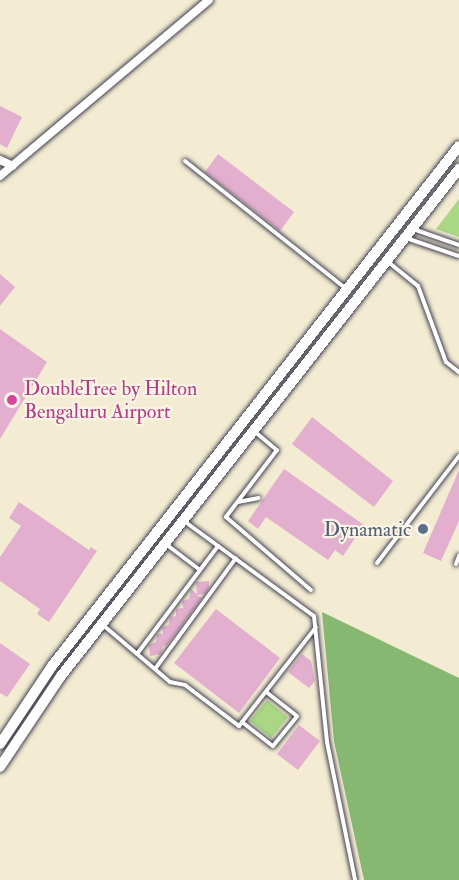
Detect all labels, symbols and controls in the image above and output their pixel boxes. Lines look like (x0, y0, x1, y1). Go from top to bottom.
place label: DoubleTree by Hilton Bengaluru Airport (24, 376, 197, 423)
marker: DoubleTree by Hilton Bengaluru Airport (5, 393, 19, 407)
place label: Dynamatic (324, 517, 411, 541)
marker: Dynamatic (416, 522, 430, 536)

